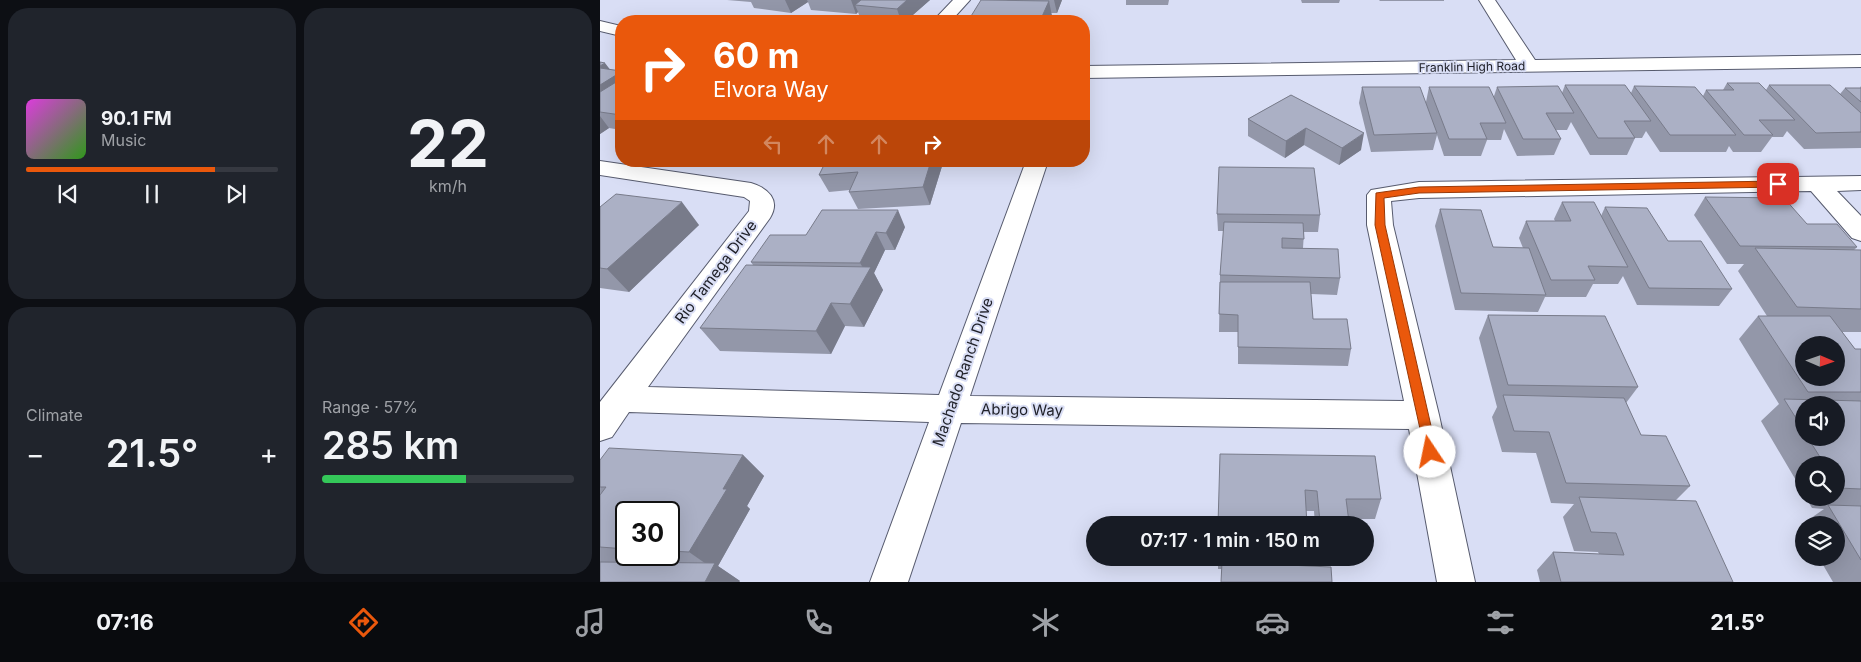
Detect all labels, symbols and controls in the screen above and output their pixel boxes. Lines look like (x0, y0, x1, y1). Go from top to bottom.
text: 60 m (713, 34, 800, 76)
icon: right (630, 35, 695, 100)
street label: Franklin High Road (1419, 58, 1525, 75)
text: Elvora Way (713, 76, 829, 102)
text: 22 (407, 104, 489, 183)
text: 90.1 FM (101, 107, 172, 130)
text: Music (101, 130, 146, 150)
icon: left (759, 130, 787, 158)
icon: ahead (812, 130, 840, 158)
icon: ahead (865, 130, 893, 158)
icon: right (918, 130, 946, 158)
pin (1757, 163, 1799, 205)
icon: arrive (1764, 170, 1792, 198)
text: km/h (429, 176, 467, 196)
icon: previous (54, 180, 82, 208)
icon: pause (138, 180, 166, 208)
icon: next (222, 180, 250, 208)
street label: Rio Tamega Drive (671, 216, 761, 327)
street label: Machado Ranch Drive (928, 295, 997, 449)
north arrow (1795, 336, 1845, 386)
map controls (1795, 336, 1845, 566)
button: sound (1795, 396, 1845, 446)
text: Range · 57% (322, 397, 418, 417)
street label: Abrigo Way (981, 399, 1064, 420)
text: Climate (26, 405, 83, 425)
text: 285 km (322, 422, 459, 468)
position arrow (1403, 425, 1455, 477)
text: 21.5° (106, 430, 198, 476)
text: − (26, 437, 45, 471)
text: + (259, 437, 278, 471)
button: search (1795, 456, 1845, 506)
speed limit sign: 30 (615, 501, 680, 566)
button: layers (1795, 516, 1845, 566)
text: 07:17 · 1 min · 150 m (1140, 529, 1320, 552)
icon: directions (346, 605, 381, 640)
icon: music (573, 605, 608, 640)
icon: phone (801, 605, 836, 640)
icon: climate (1028, 605, 1063, 640)
icon: car (1255, 605, 1290, 640)
icon: filters (1483, 605, 1518, 640)
text: 07:16 (96, 609, 154, 635)
text: 21.5° (1710, 609, 1765, 635)

